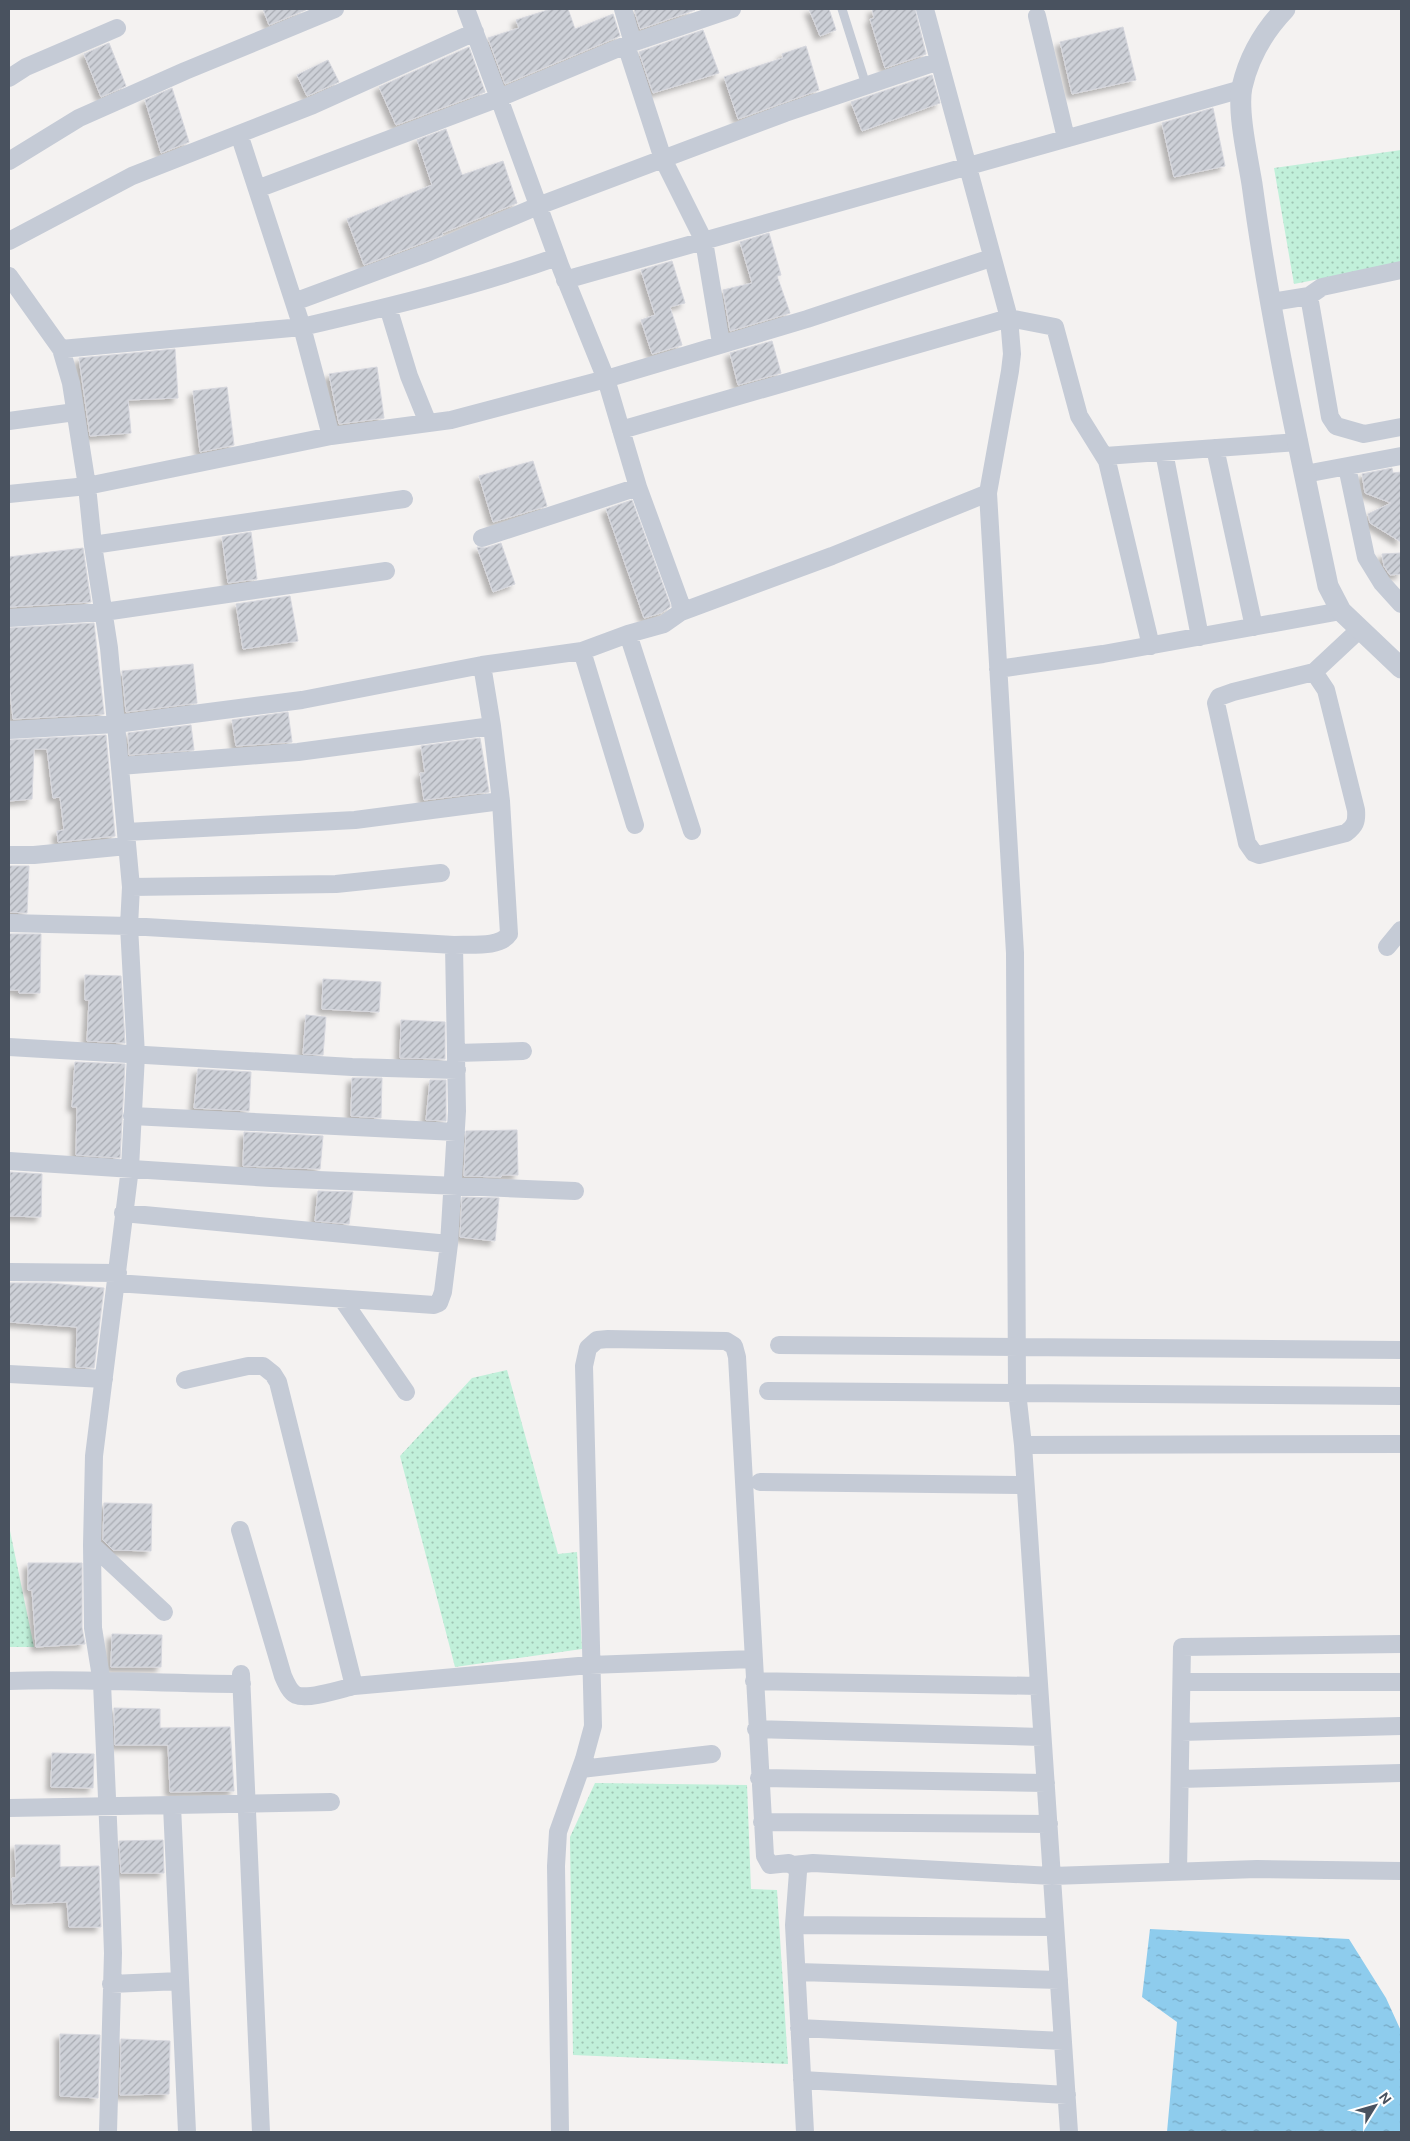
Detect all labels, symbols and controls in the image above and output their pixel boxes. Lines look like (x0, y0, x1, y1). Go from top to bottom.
north arrow (1350, 2081, 1400, 2131)
text: N (1375, 2089, 1396, 2108)

